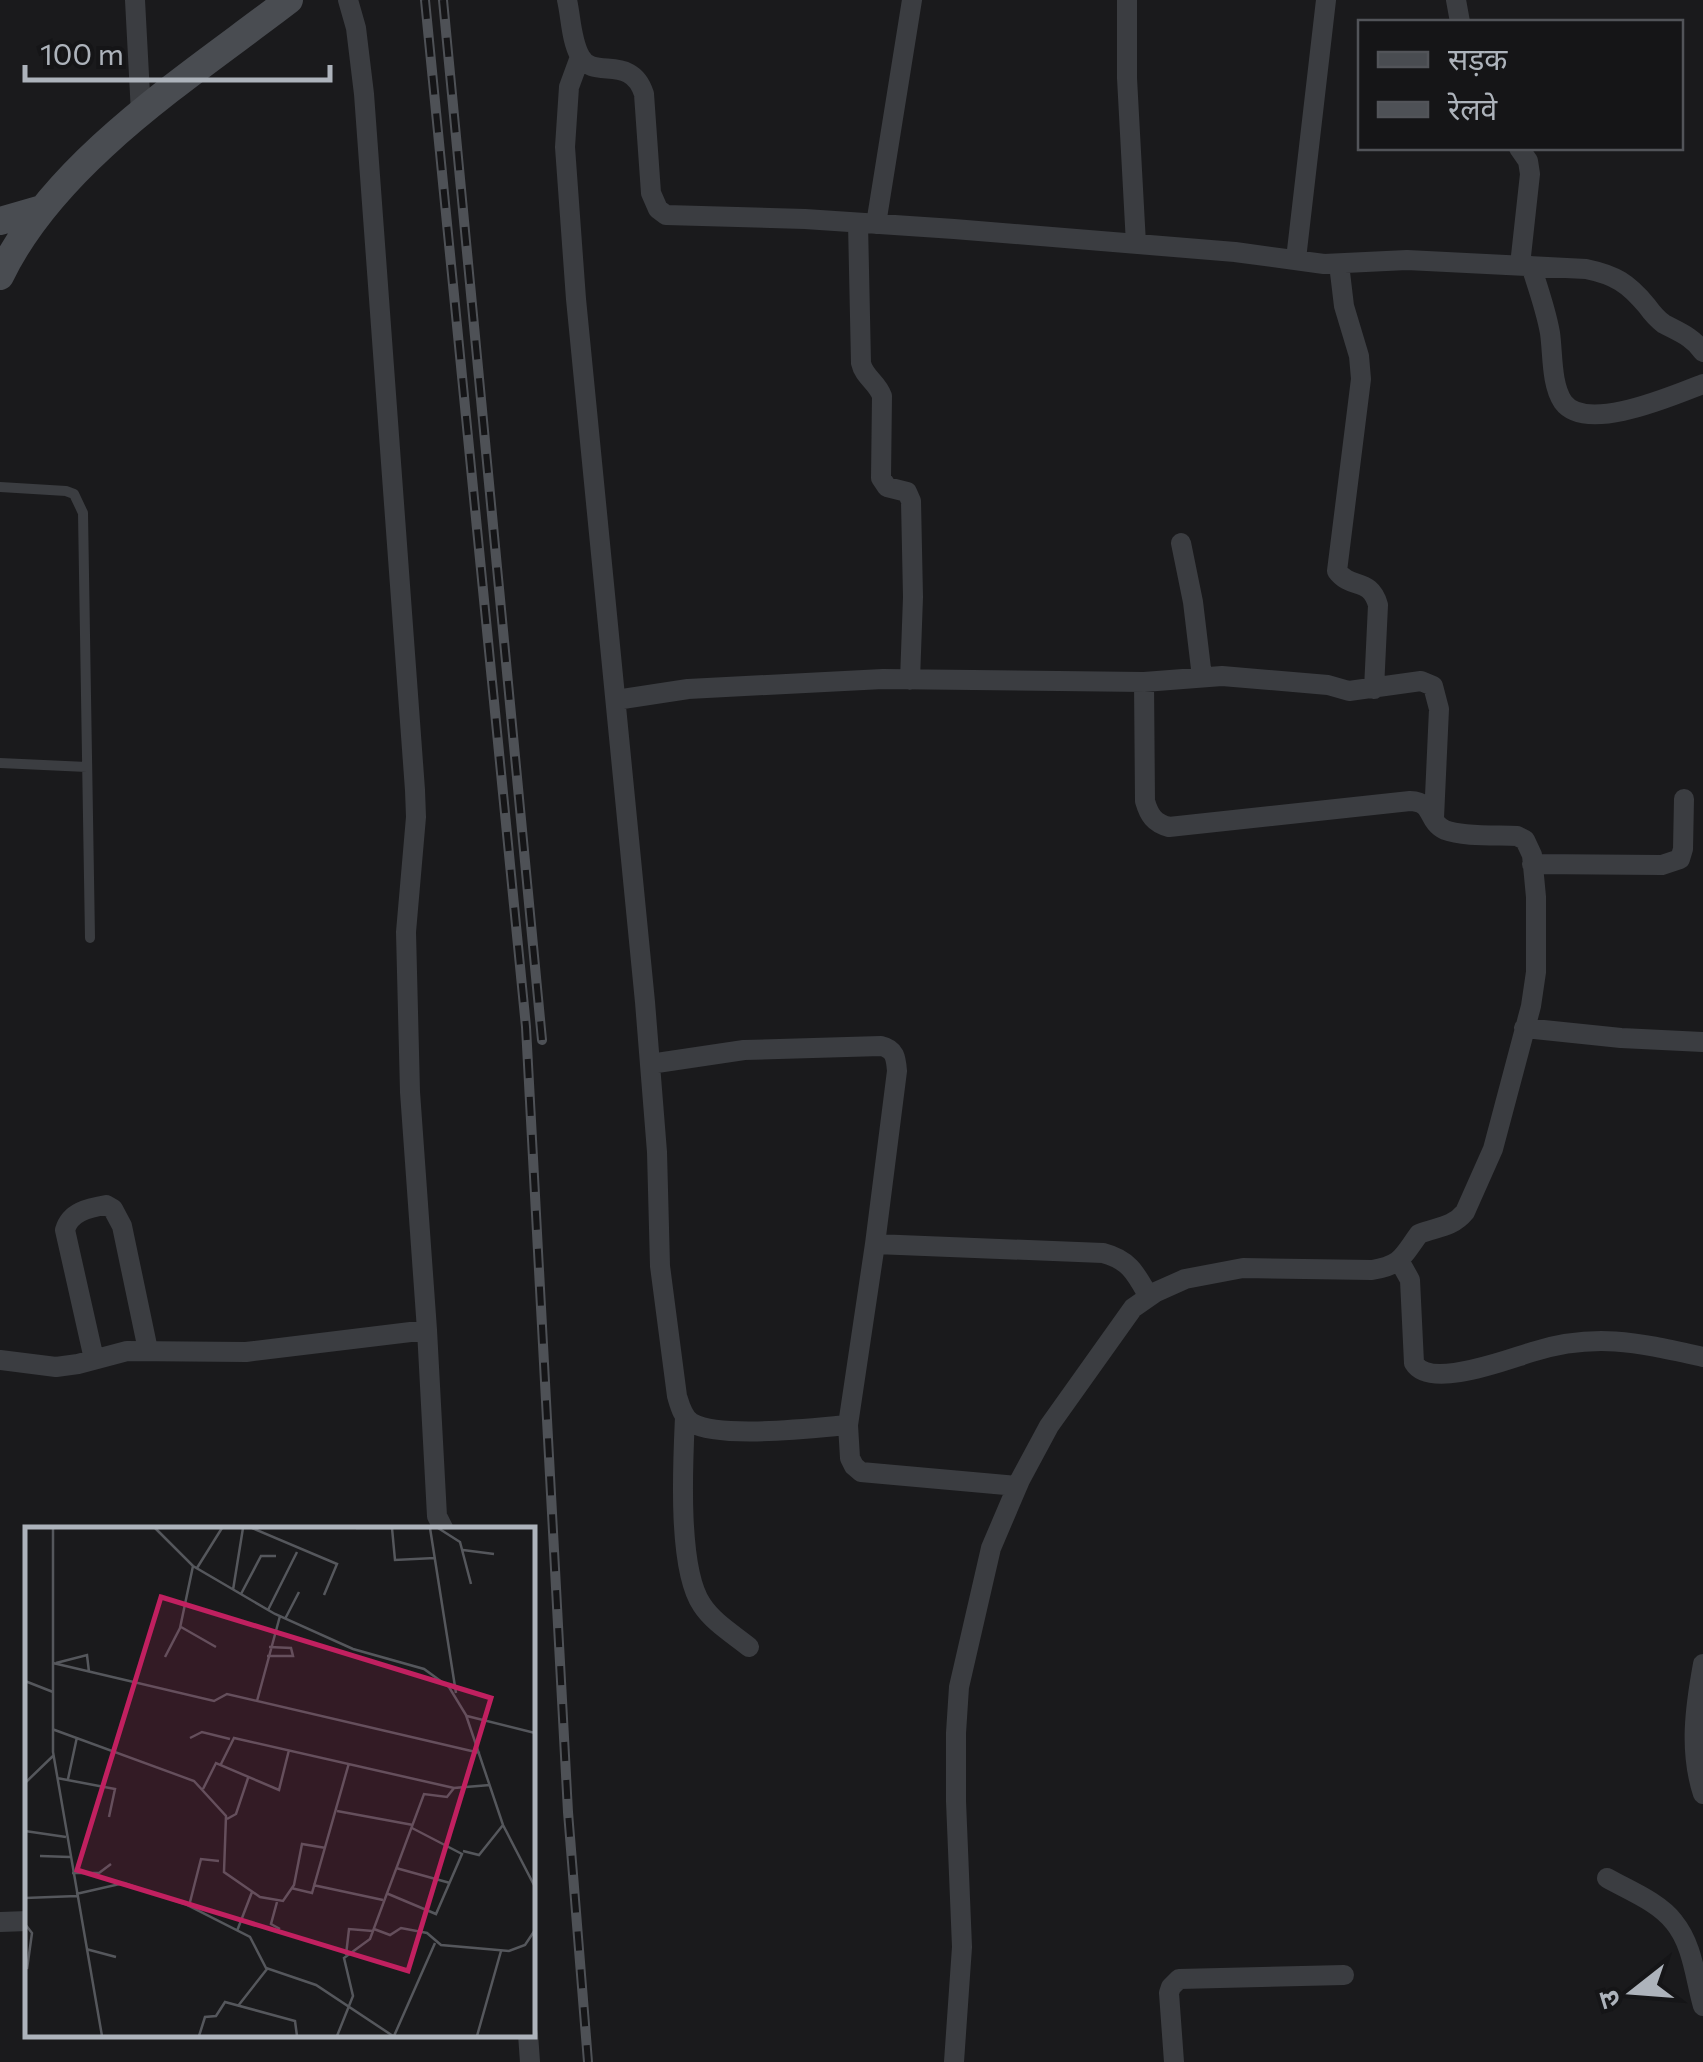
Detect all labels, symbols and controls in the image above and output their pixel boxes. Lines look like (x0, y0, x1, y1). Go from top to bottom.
scale bar (25, 20, 330, 82)
legend (1358, 20, 1683, 150)
text: 100 m (40, 34, 124, 71)
text: सड़क (1448, 39, 1508, 77)
text: रेलवे (1447, 89, 1499, 126)
inset map (25, 1527, 535, 2037)
north arrow (1583, 1942, 1683, 2042)
text: उ (1589, 1986, 1627, 2012)

